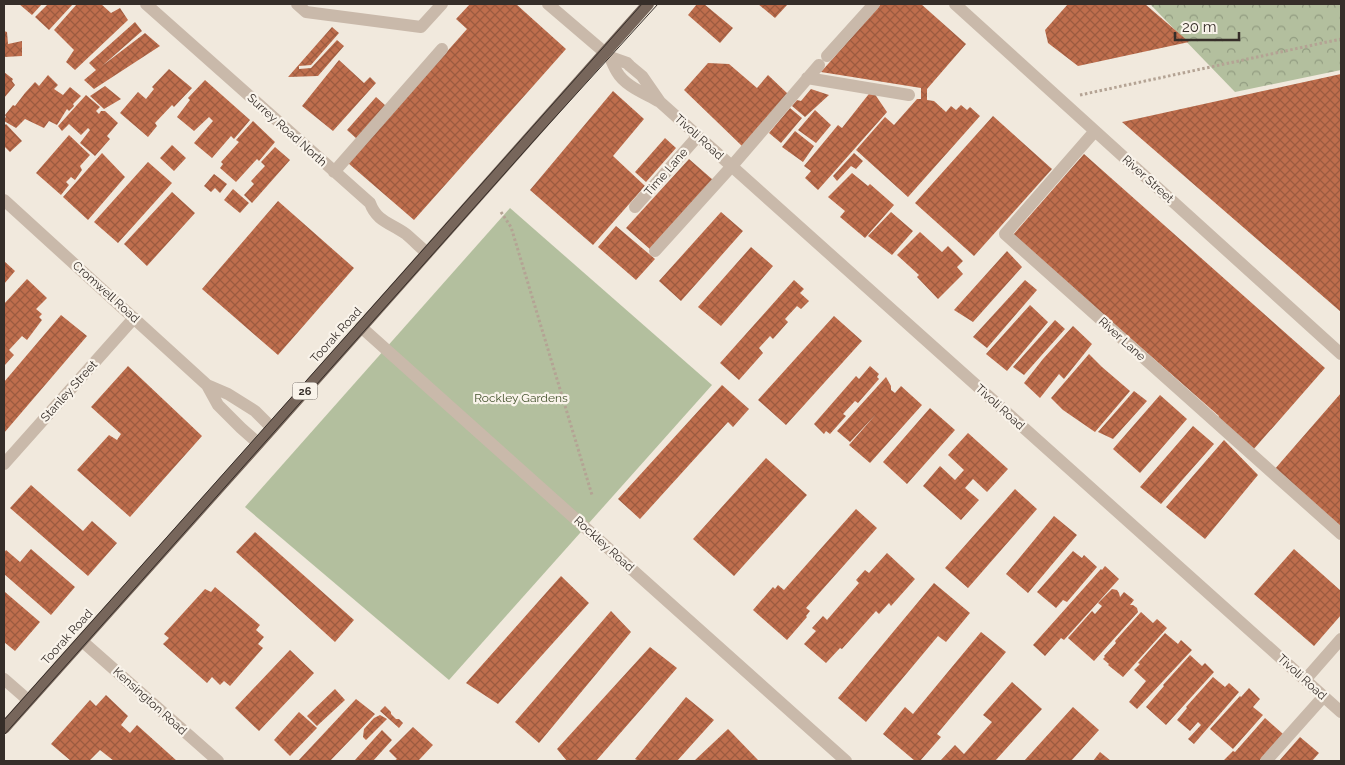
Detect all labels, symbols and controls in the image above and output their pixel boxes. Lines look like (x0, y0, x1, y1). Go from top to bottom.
scale bar (1175, 10, 1239, 42)
text: 20 m (1182, 18, 1217, 36)
street label: Surrey Road North (244, 91, 330, 169)
street label: Tivoli Road (672, 111, 726, 163)
street label: Time Lane (641, 145, 691, 199)
street label: River Street (1120, 152, 1176, 206)
street label: Cromwell Road (70, 258, 142, 326)
street label: Toorak Road (308, 305, 364, 365)
street label: River Lane (1096, 314, 1148, 364)
street label: Stanley Street (38, 358, 100, 424)
street label: Tivoli Road (973, 381, 1027, 433)
road number: 26 (292, 382, 318, 400)
park label: Rockley Gardens (474, 391, 568, 405)
street label: Rockley Road (571, 513, 637, 575)
street label: Toorak Road (39, 607, 95, 667)
street label: Tivoli Road (1275, 651, 1329, 703)
street label: Kensington Road (110, 664, 190, 738)

